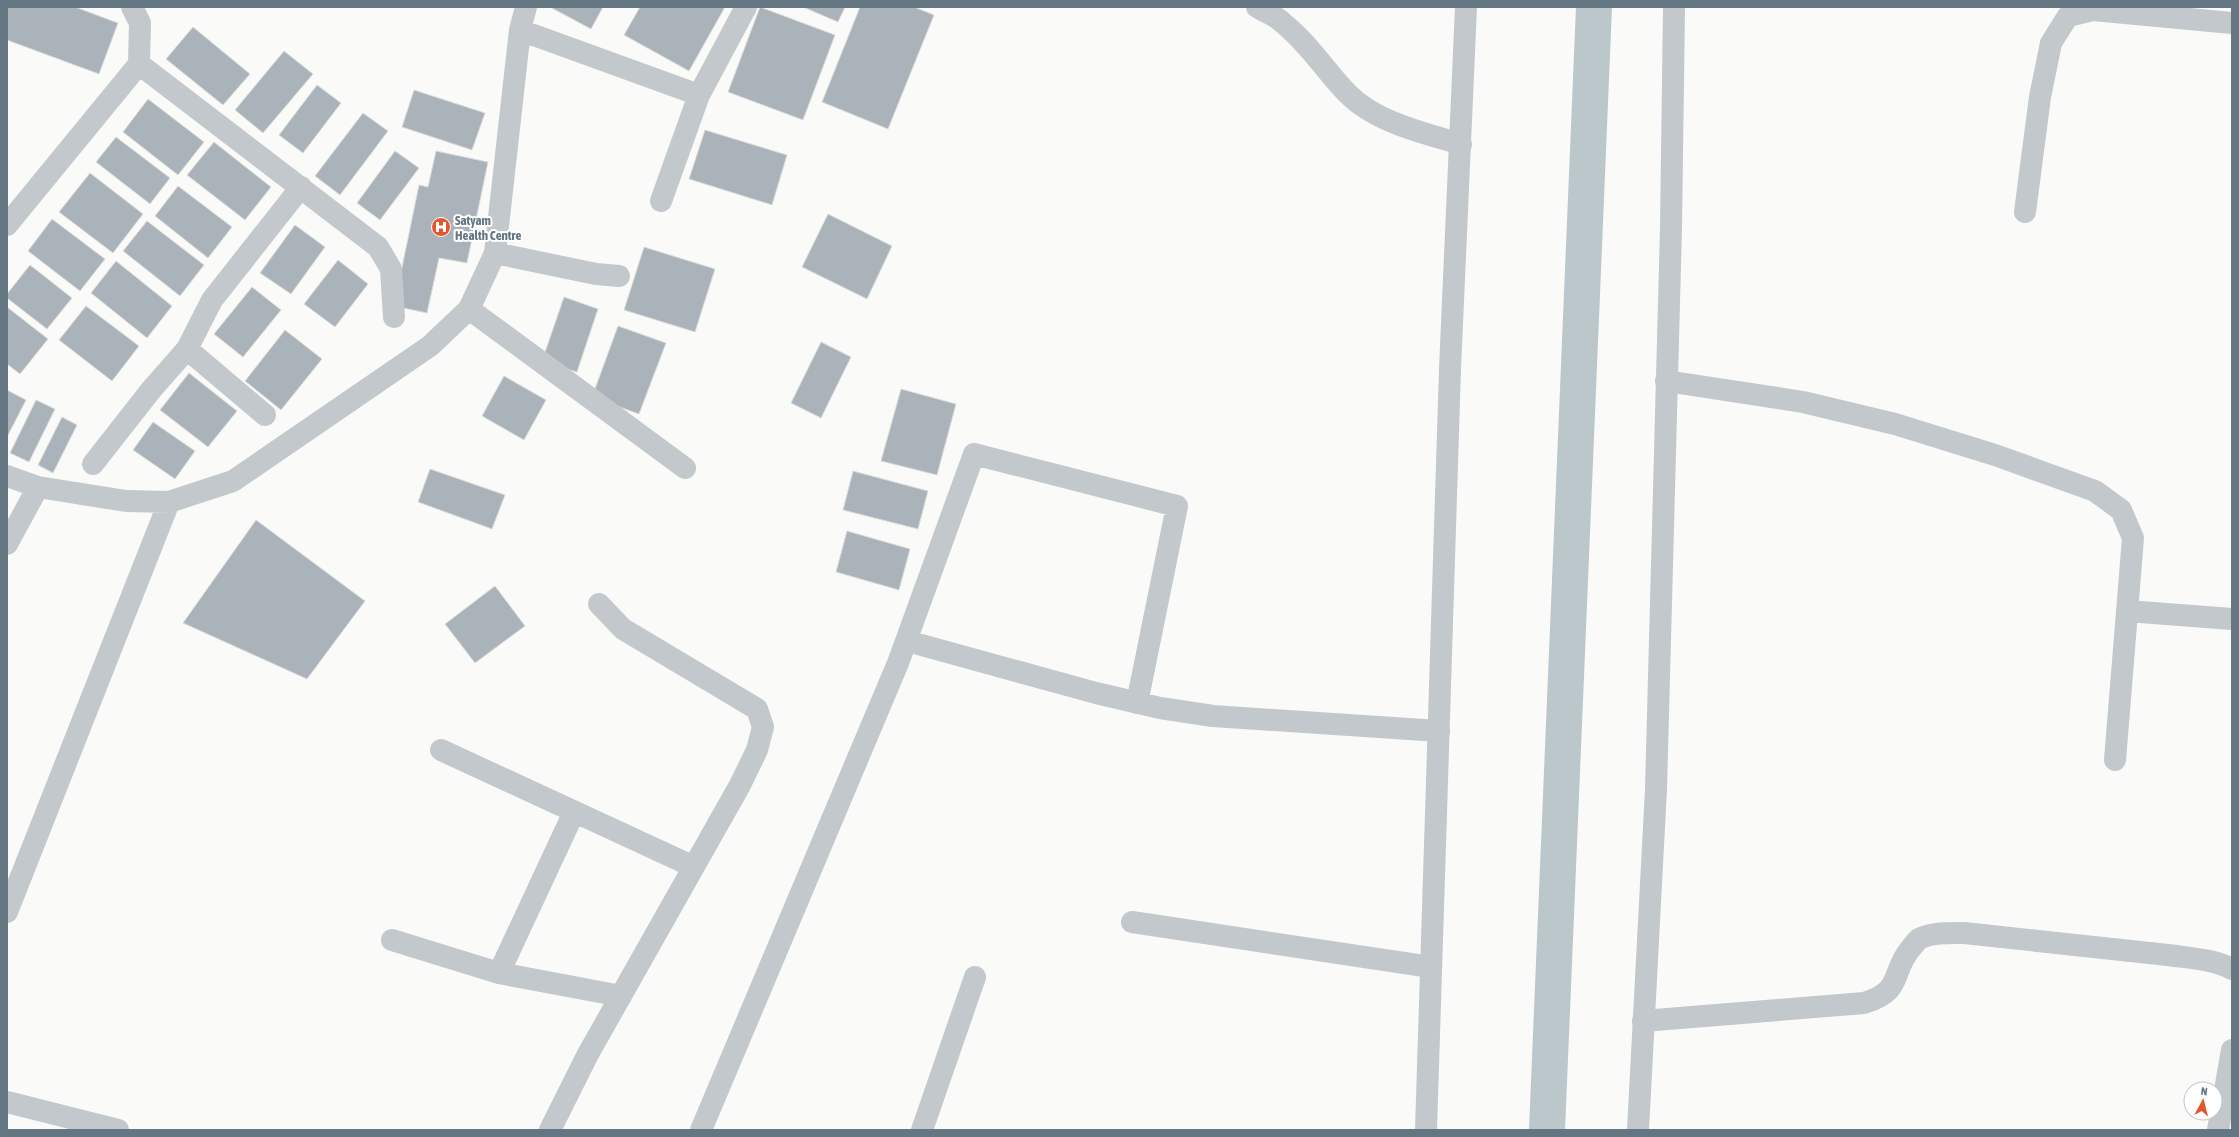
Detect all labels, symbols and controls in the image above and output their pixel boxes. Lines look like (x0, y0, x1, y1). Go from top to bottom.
place label: Satyam Health Centre (455, 213, 521, 243)
hospital icon: Satyam Health Centre (430, 216, 452, 238)
north arrow (2183, 1081, 2223, 1121)
text: N (2200, 1085, 2208, 1097)

